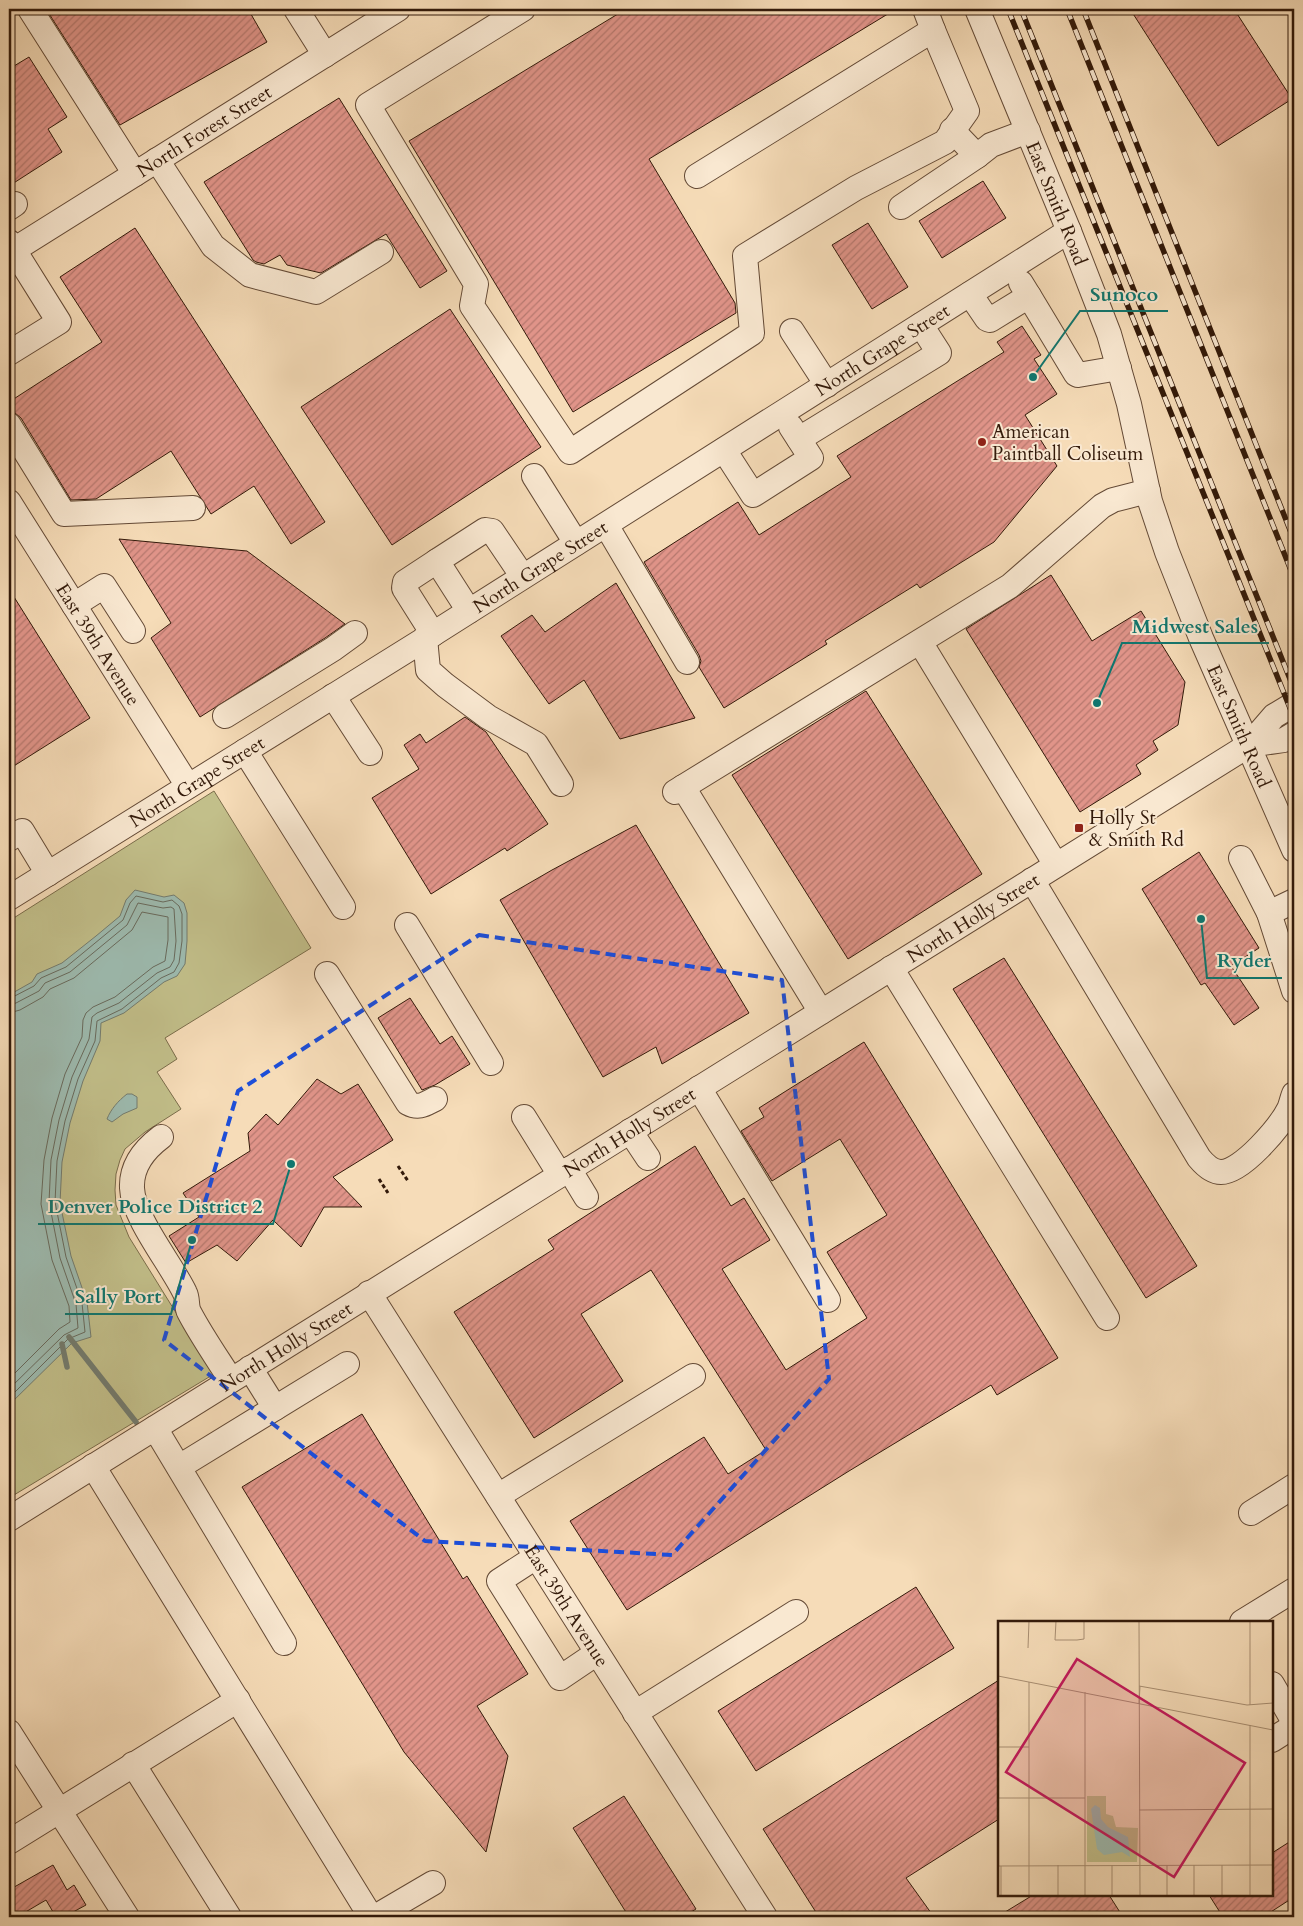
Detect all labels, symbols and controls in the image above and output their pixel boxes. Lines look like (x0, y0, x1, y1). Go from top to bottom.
street label: North Forest Street (132, 79, 277, 184)
street label: East Smith Road (1019, 138, 1093, 269)
callout: Sunoco (1080, 276, 1168, 311)
text: Sunoco (1090, 281, 1158, 308)
street label: North Grape Street (810, 298, 955, 403)
place label: American Paintball Coliseum (992, 419, 1144, 467)
marker: American Paintball Coliseum (976, 436, 988, 448)
street label: North Grape Street (468, 515, 613, 620)
street label: East 39th Avenue (49, 578, 146, 711)
callout: Midwest Sales (1122, 608, 1269, 643)
text: Midwest Sales (1132, 613, 1258, 640)
street label: East Smith Road (1200, 661, 1277, 792)
street label: North Grape Street (125, 730, 270, 834)
place label: Holly St & Smith Rd (1089, 805, 1184, 853)
marker: Holly St & Smith Rd (1073, 822, 1085, 834)
street label: North Holly Street (902, 867, 1044, 970)
callout: Ryder (1207, 943, 1282, 978)
text: Ryder (1217, 947, 1272, 974)
street label: North Holly Street (558, 1082, 701, 1184)
callout: Denver Police District 2 (38, 1189, 273, 1224)
text: Denver Police District 2 (47, 1193, 263, 1220)
callout: Sally Port (65, 1279, 171, 1314)
text: Sally Port (75, 1283, 161, 1310)
street label: North Holly Street (215, 1296, 357, 1398)
street label: East 39th Avenue (518, 1540, 615, 1672)
inset map (998, 1621, 1273, 1896)

